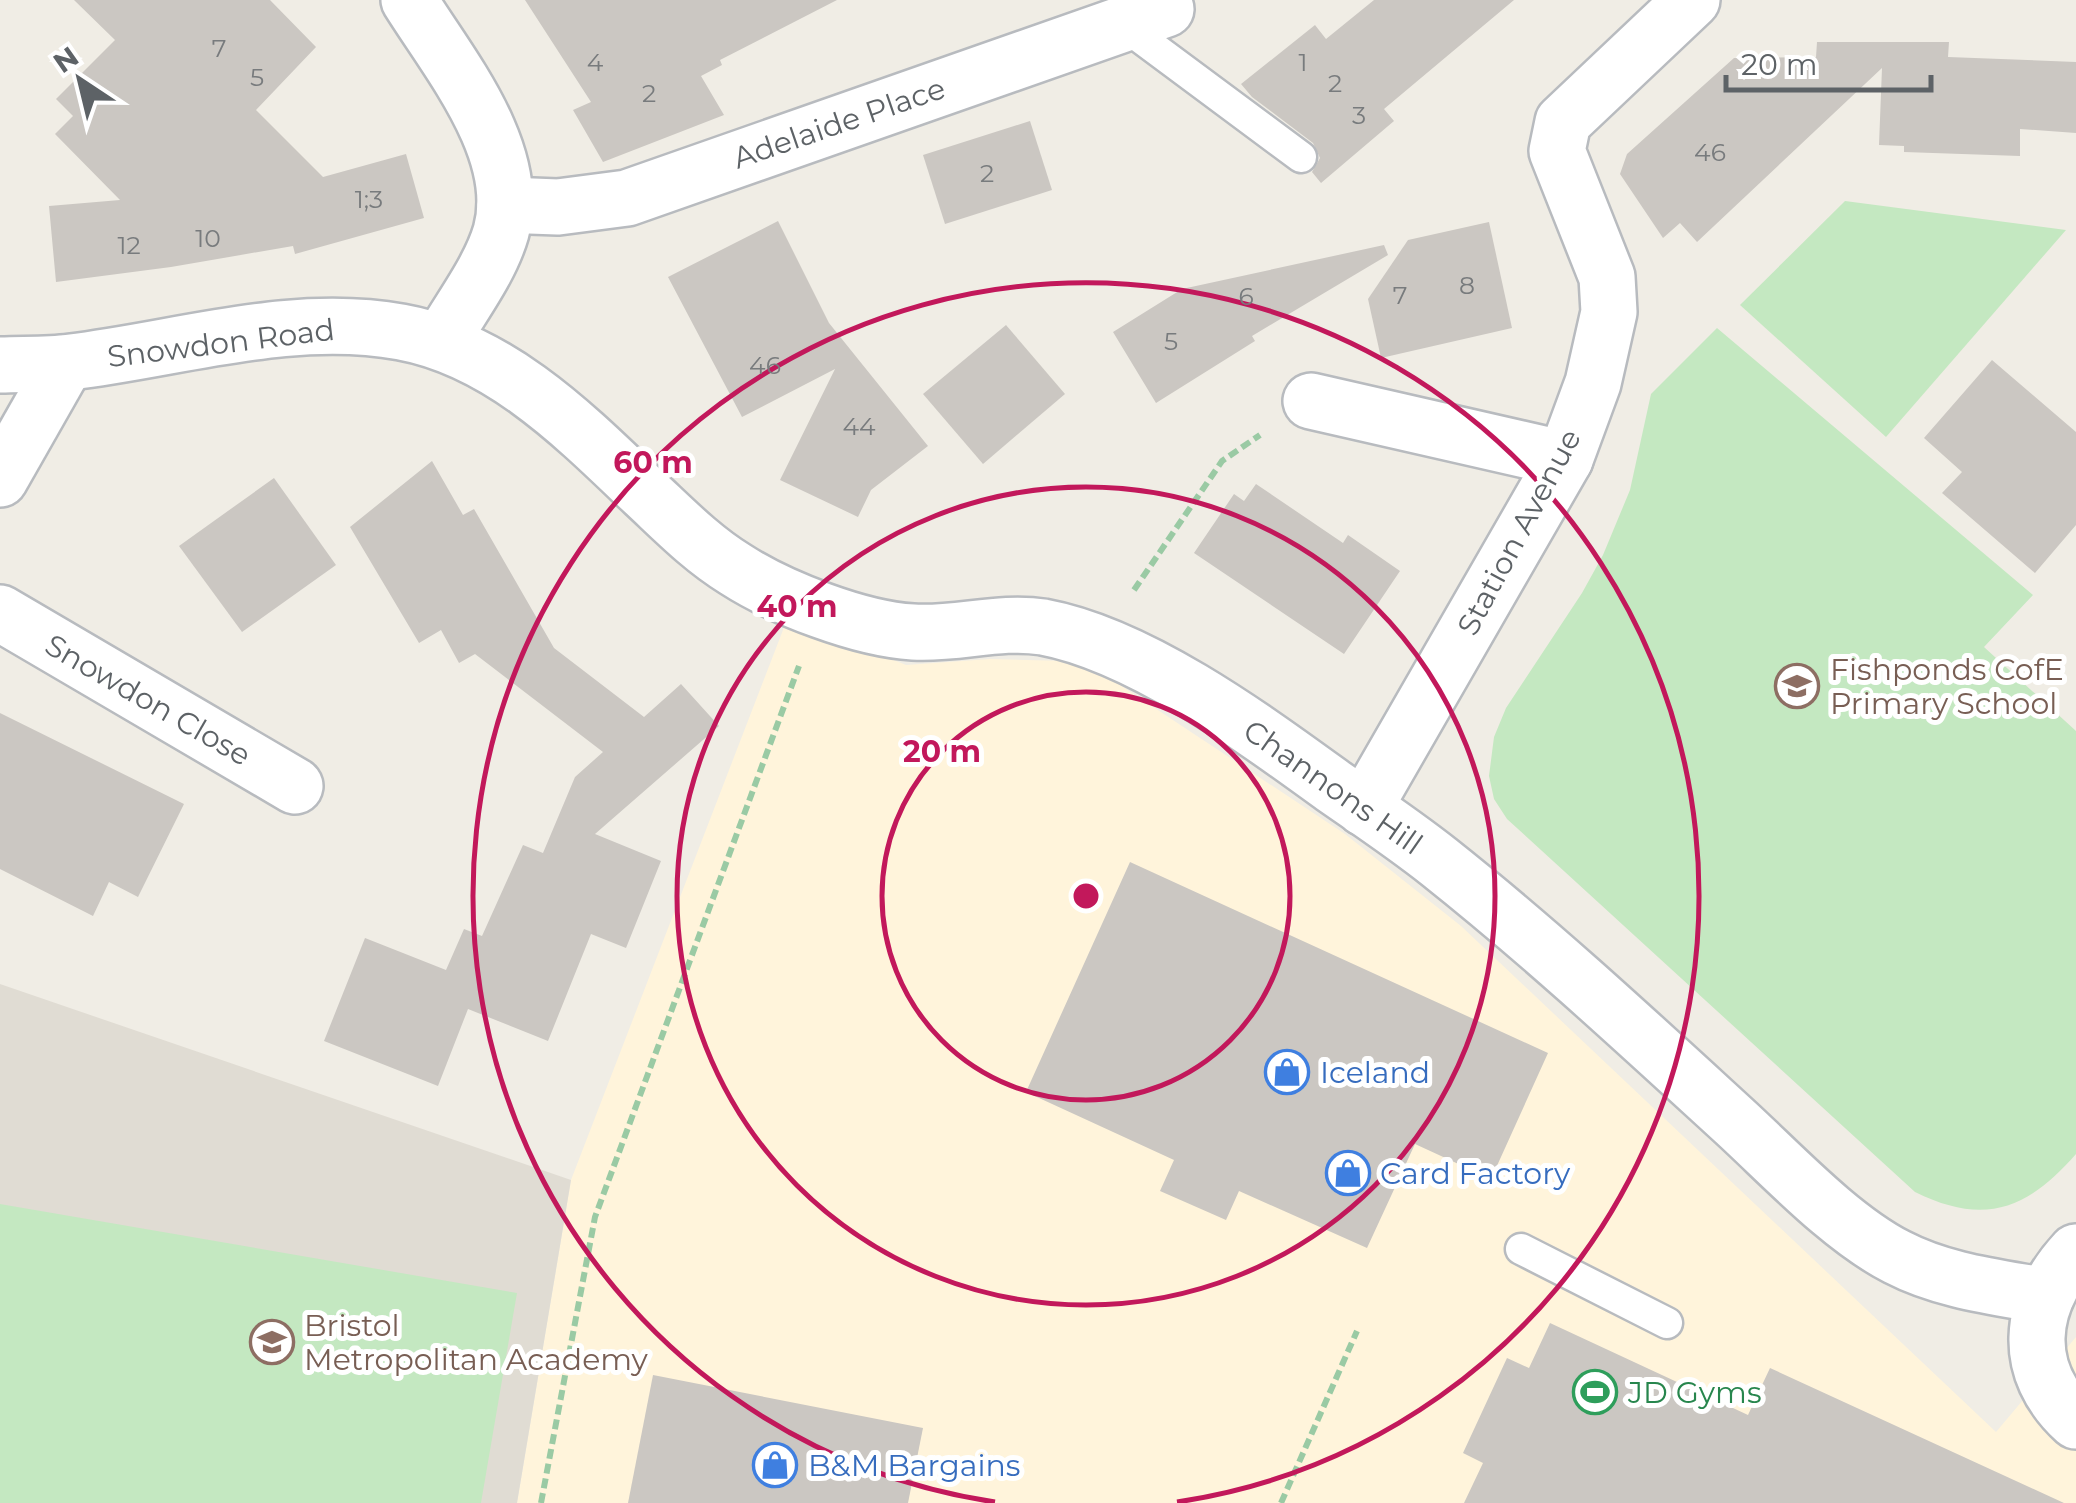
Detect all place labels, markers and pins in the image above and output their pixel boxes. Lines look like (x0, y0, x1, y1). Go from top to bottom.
place label: Fishponds CofE Primary School (1830, 651, 2064, 722)
school or university icon: Fishponds CofE Primary School (1774, 663, 1820, 709)
centre of rings (1068, 878, 1104, 914)
shop icon: Iceland (1264, 1049, 1310, 1095)
place label: Iceland (1320, 1054, 1430, 1091)
shop icon: Card Factory (1325, 1150, 1371, 1196)
place label: Card Factory (1380, 1155, 1571, 1192)
place label: Bristol Metropolitan Academy (304, 1307, 649, 1378)
school or university icon: Bristol Metropolitan Academy (249, 1319, 295, 1365)
sports icon: JD Gyms (1572, 1369, 1618, 1415)
place label: JD Gyms (1627, 1374, 1762, 1411)
shop icon: B&M Bargains (752, 1442, 798, 1488)
place label: B&M Bargains (808, 1447, 1020, 1484)

